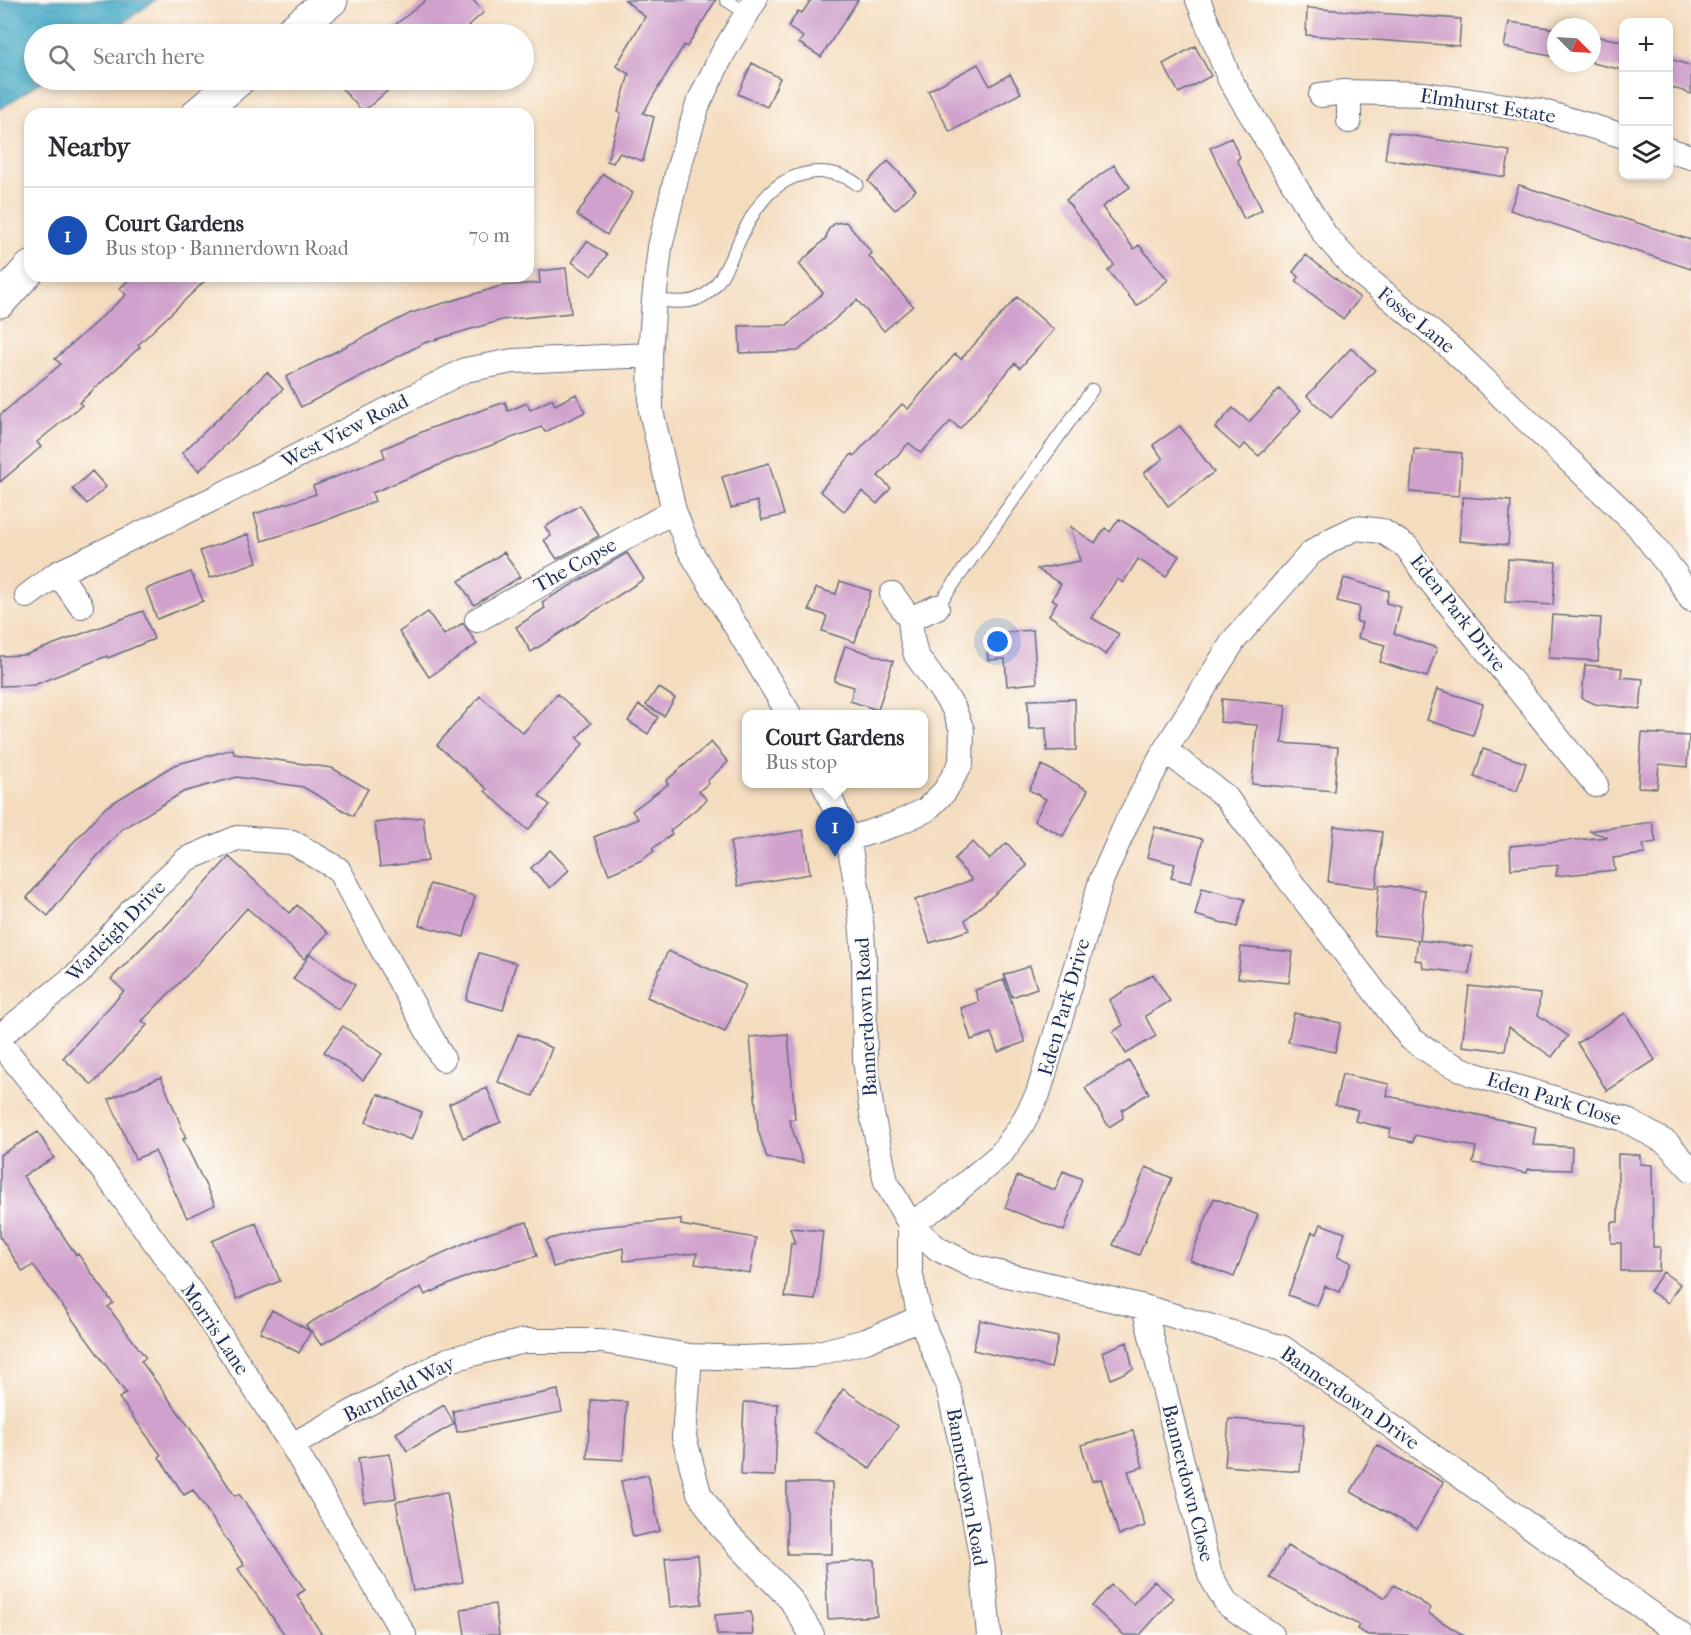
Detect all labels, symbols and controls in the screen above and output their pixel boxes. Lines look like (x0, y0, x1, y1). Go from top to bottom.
north arrow (1547, 18, 1601, 72)
map controls (1619, 18, 1673, 180)
button: + (1619, 18, 1673, 72)
search box (24, 24, 534, 90)
icon: search (45, 41, 78, 74)
text: Search here (93, 44, 205, 70)
button: − (1619, 72, 1673, 126)
street label: Elmhurst Estate (1419, 84, 1558, 128)
button: layers (1619, 126, 1673, 180)
text: Nearby (48, 132, 130, 163)
text: Court Gardens (105, 211, 244, 237)
text: 1 (64, 224, 71, 247)
text: 70 m (468, 224, 510, 247)
text: Bus stop · Bannerdown Road (105, 237, 349, 260)
street label: Fosse Lane (1373, 282, 1459, 358)
street label: West View Road (277, 389, 413, 473)
street label: The Copse (530, 533, 620, 597)
street label: Eden Park Drive (1405, 550, 1511, 676)
your location (983, 627, 1012, 656)
popup (742, 710, 928, 788)
text: Court Gardens (766, 725, 904, 751)
text: Bus stop (766, 751, 837, 774)
pin: 1 (816, 808, 854, 857)
street label: Warleigh Drive (61, 875, 170, 987)
street label: Bannerdown Road (850, 936, 882, 1097)
street label: Eden Park Drive (1033, 936, 1095, 1078)
street label: Eden Park Close (1484, 1068, 1624, 1130)
street label: Morris Lane (176, 1279, 254, 1379)
street label: Bannerdown Drive (1276, 1342, 1424, 1454)
street label: Barnfield Way (340, 1351, 460, 1427)
street label: Bannerdown Close (1157, 1402, 1219, 1564)
street label: Bannerdown Road (942, 1406, 992, 1569)

